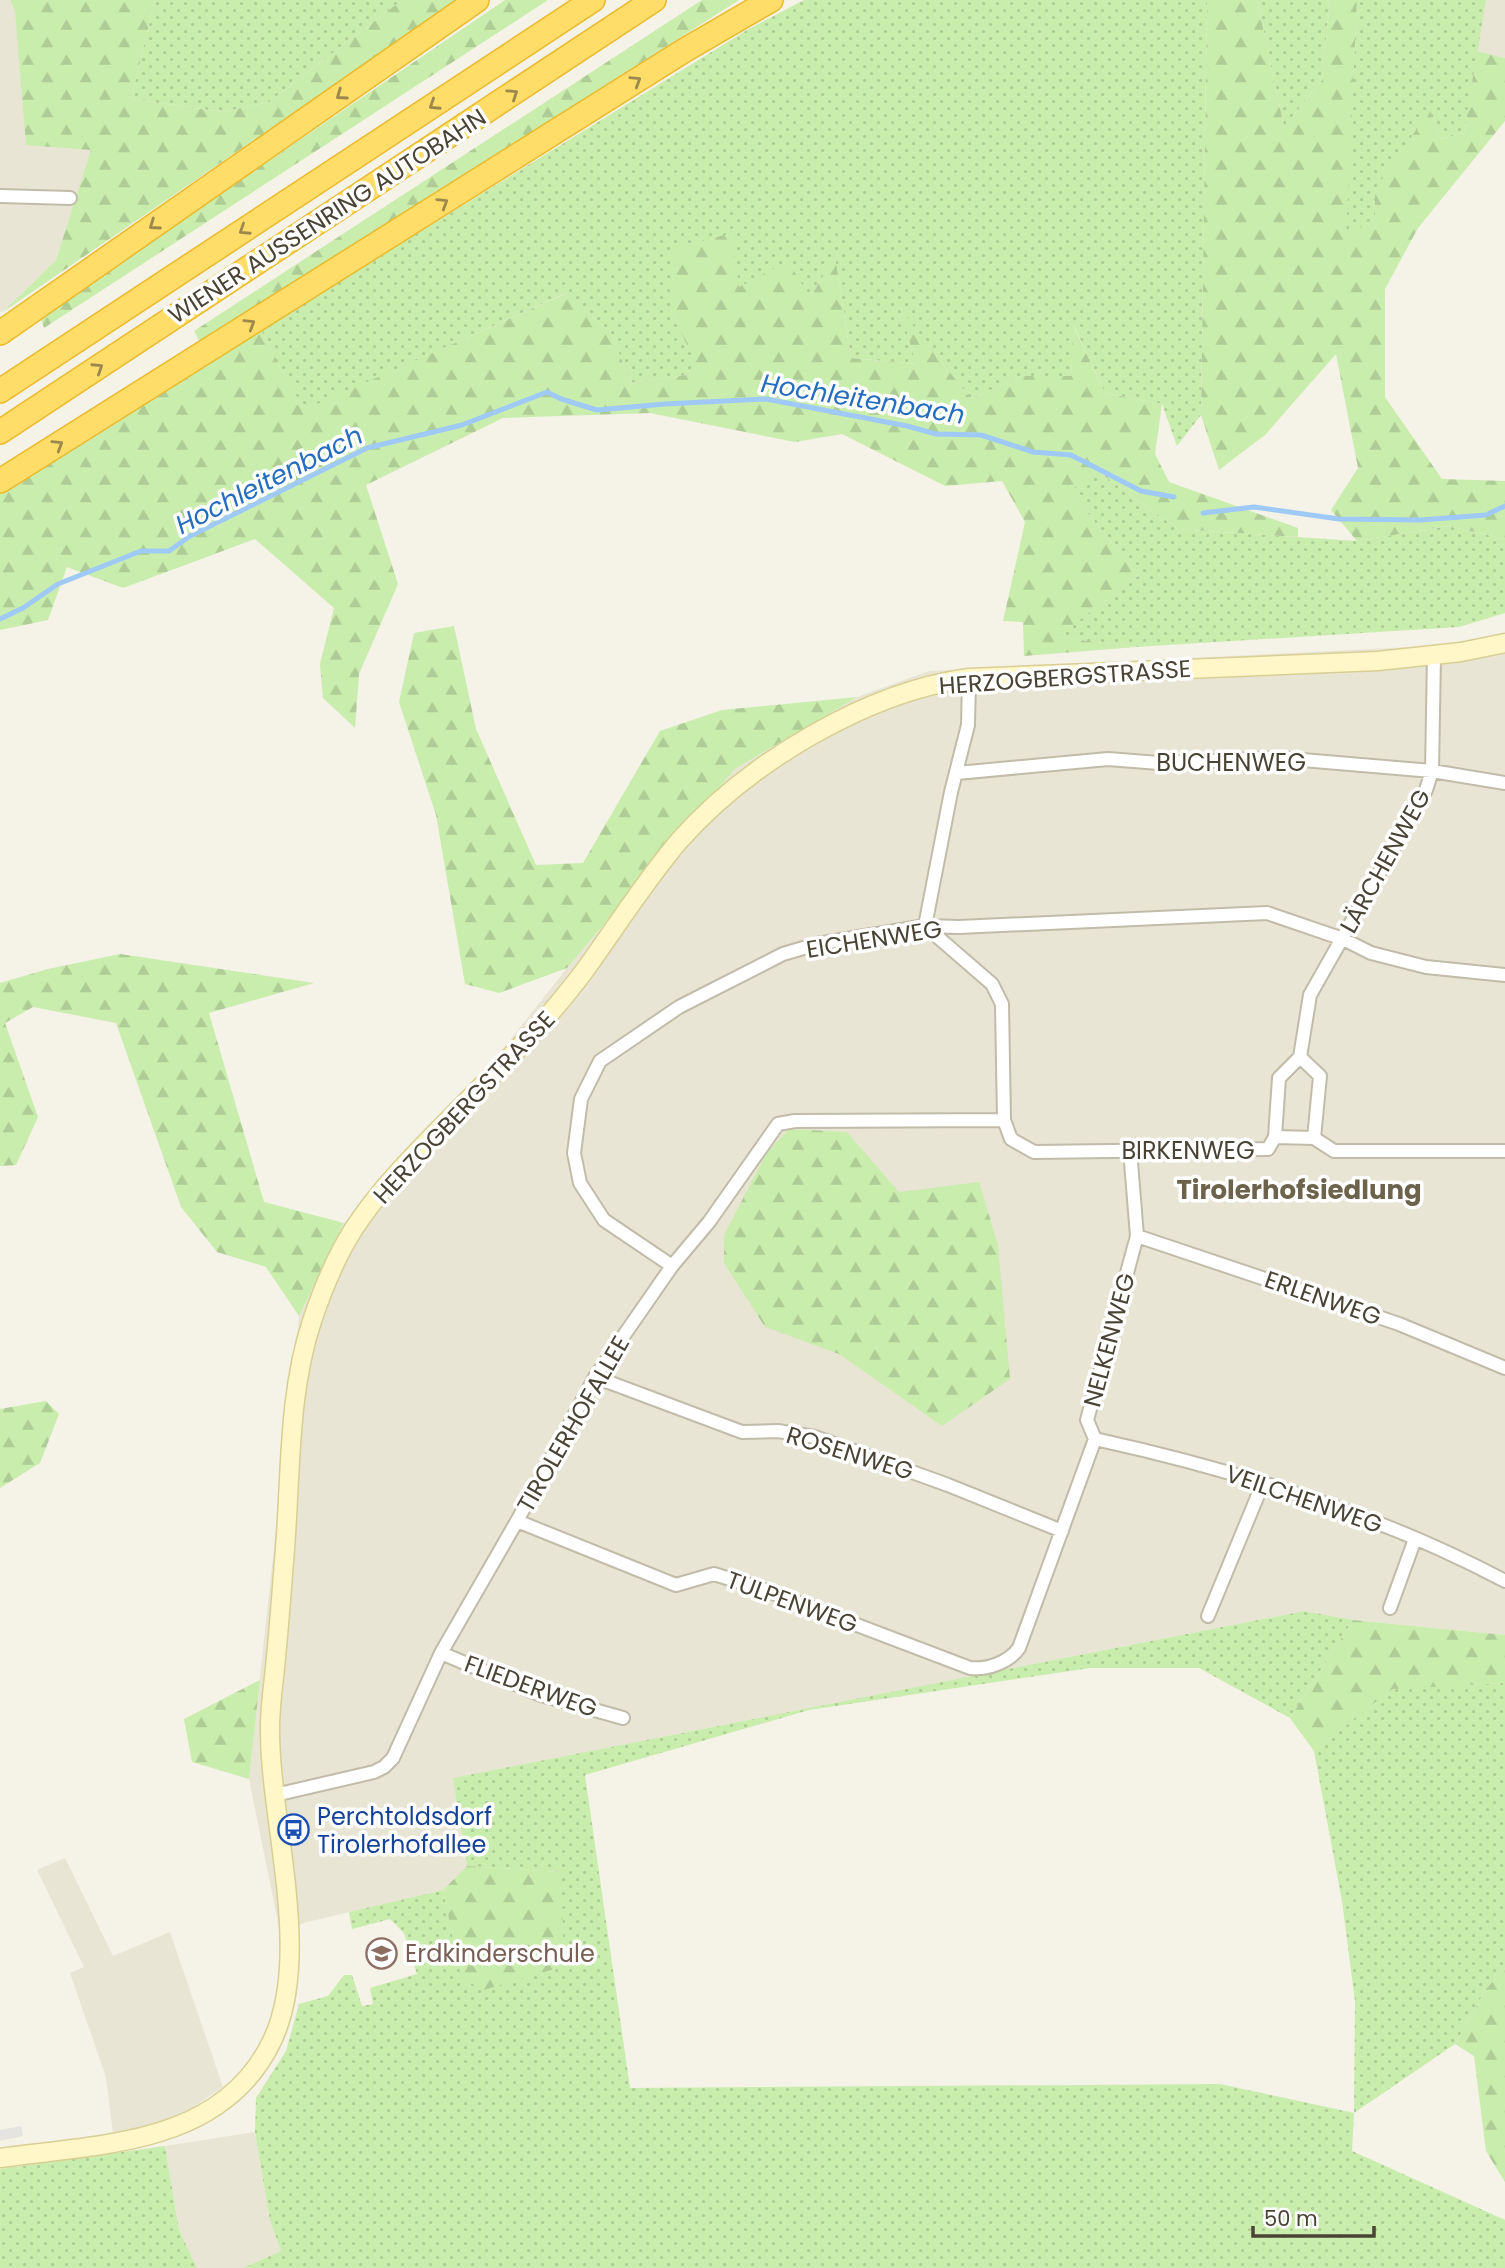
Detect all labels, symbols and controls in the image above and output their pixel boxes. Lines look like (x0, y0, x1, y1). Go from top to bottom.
one-way arrow (628, 77, 641, 90)
one-way arrow (336, 87, 349, 99)
one-way arrow (505, 89, 518, 102)
one-way arrow (428, 97, 441, 110)
street label: WIENER AUSSENRING AUTOBAHN (162, 101, 492, 331)
one-way arrow (435, 198, 448, 211)
one-way arrow (149, 217, 162, 229)
one-way arrow (238, 222, 251, 235)
one-way arrow (243, 319, 256, 332)
one-way arrow (90, 363, 103, 376)
water label: Hochleitenbach (759, 365, 967, 433)
water label: Hochleitenbach (169, 417, 369, 543)
one-way arrow (50, 440, 63, 453)
street label: HERZOGBERGSTRASSE (938, 652, 1192, 702)
street label: BUCHENWEG (1156, 746, 1306, 779)
street label: LÄRCHENWEG (1332, 783, 1438, 939)
street label: EICHENWEG (804, 912, 944, 966)
street label: HERZOGBERGSTRASSE (366, 1003, 562, 1211)
street label: BIRKENWEG (1121, 1134, 1255, 1167)
district label: Tirolerhofsiedlung (1176, 1172, 1422, 1208)
street label: ERLENWEG (1260, 1263, 1386, 1333)
street label: NELKENWEG (1075, 1269, 1143, 1411)
street label: TIROLERHOFALLEE (509, 1330, 637, 1518)
street label: ROSENWEG (782, 1418, 918, 1488)
street label: VEILCHENWEG (1221, 1457, 1387, 1541)
street label: TULPENWEG (722, 1563, 862, 1641)
street label: FLIEDERWEG (460, 1647, 602, 1725)
place label: Perchtoldsdorf Tirolerhofallee (317, 1800, 492, 1861)
bus stop icon: Perchtoldsdorf Tirolerhofallee (277, 1813, 311, 1847)
school or university icon: Erdkinderschule (365, 1936, 399, 1970)
place label: Erdkinderschule (405, 1937, 595, 1970)
scale bar (1253, 2194, 1374, 2238)
text: 50 m (1264, 2204, 1318, 2233)

